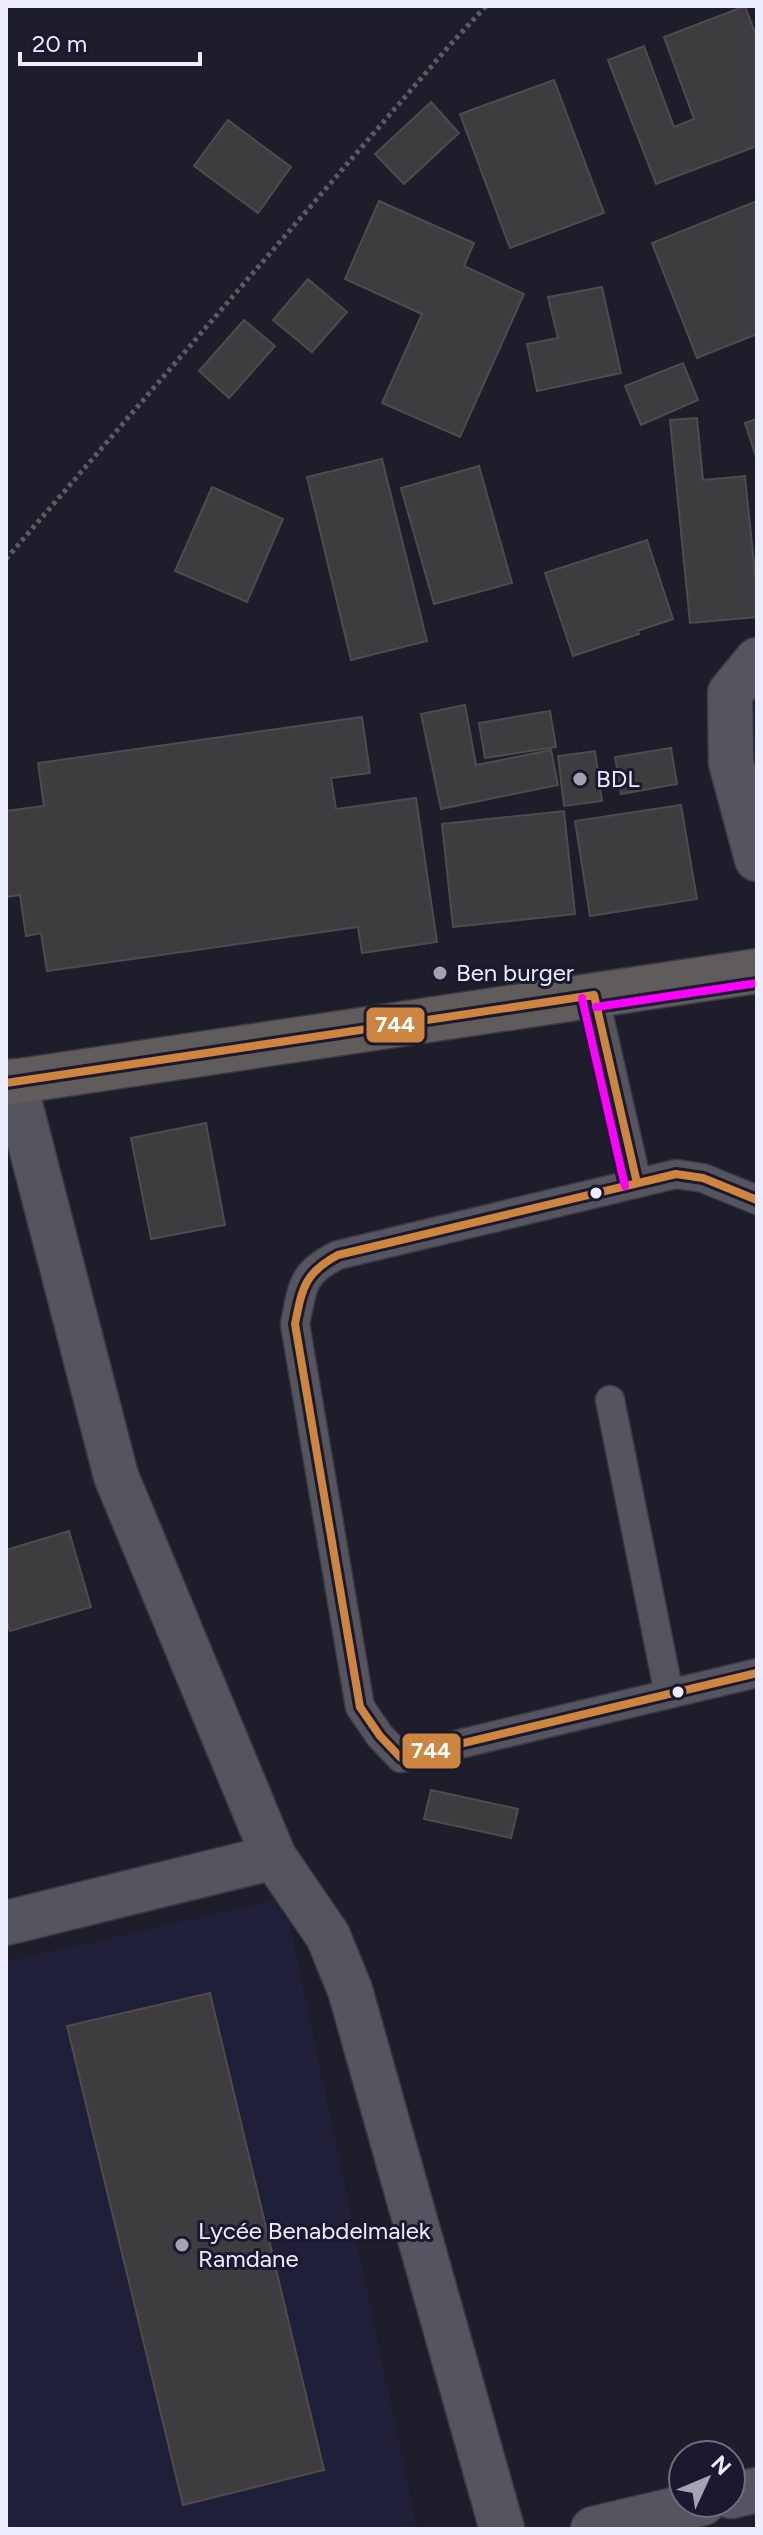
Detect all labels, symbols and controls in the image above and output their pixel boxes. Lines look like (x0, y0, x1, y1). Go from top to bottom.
scale bar (20, 16, 200, 66)
text: 20 m (32, 29, 87, 58)
place label: BDL (596, 764, 640, 793)
marker: BDL (571, 770, 589, 788)
place label: Ben burger (456, 958, 574, 987)
marker: Ben burger (431, 964, 449, 982)
line badge: 744 (365, 1006, 426, 1044)
text: 744 (375, 1011, 415, 1038)
unlabelled marker (588, 1185, 604, 1201)
unlabelled marker (670, 1684, 686, 1700)
line badge: 744 (401, 1732, 462, 1770)
text: 744 (411, 1737, 451, 1764)
place label: Lycée Benabdelmalek Ramdane (198, 2216, 431, 2273)
marker: Lycée Benabdelmalek Ramdane (173, 2236, 191, 2254)
north arrow (667, 2439, 747, 2519)
text: N (705, 2450, 737, 2481)

